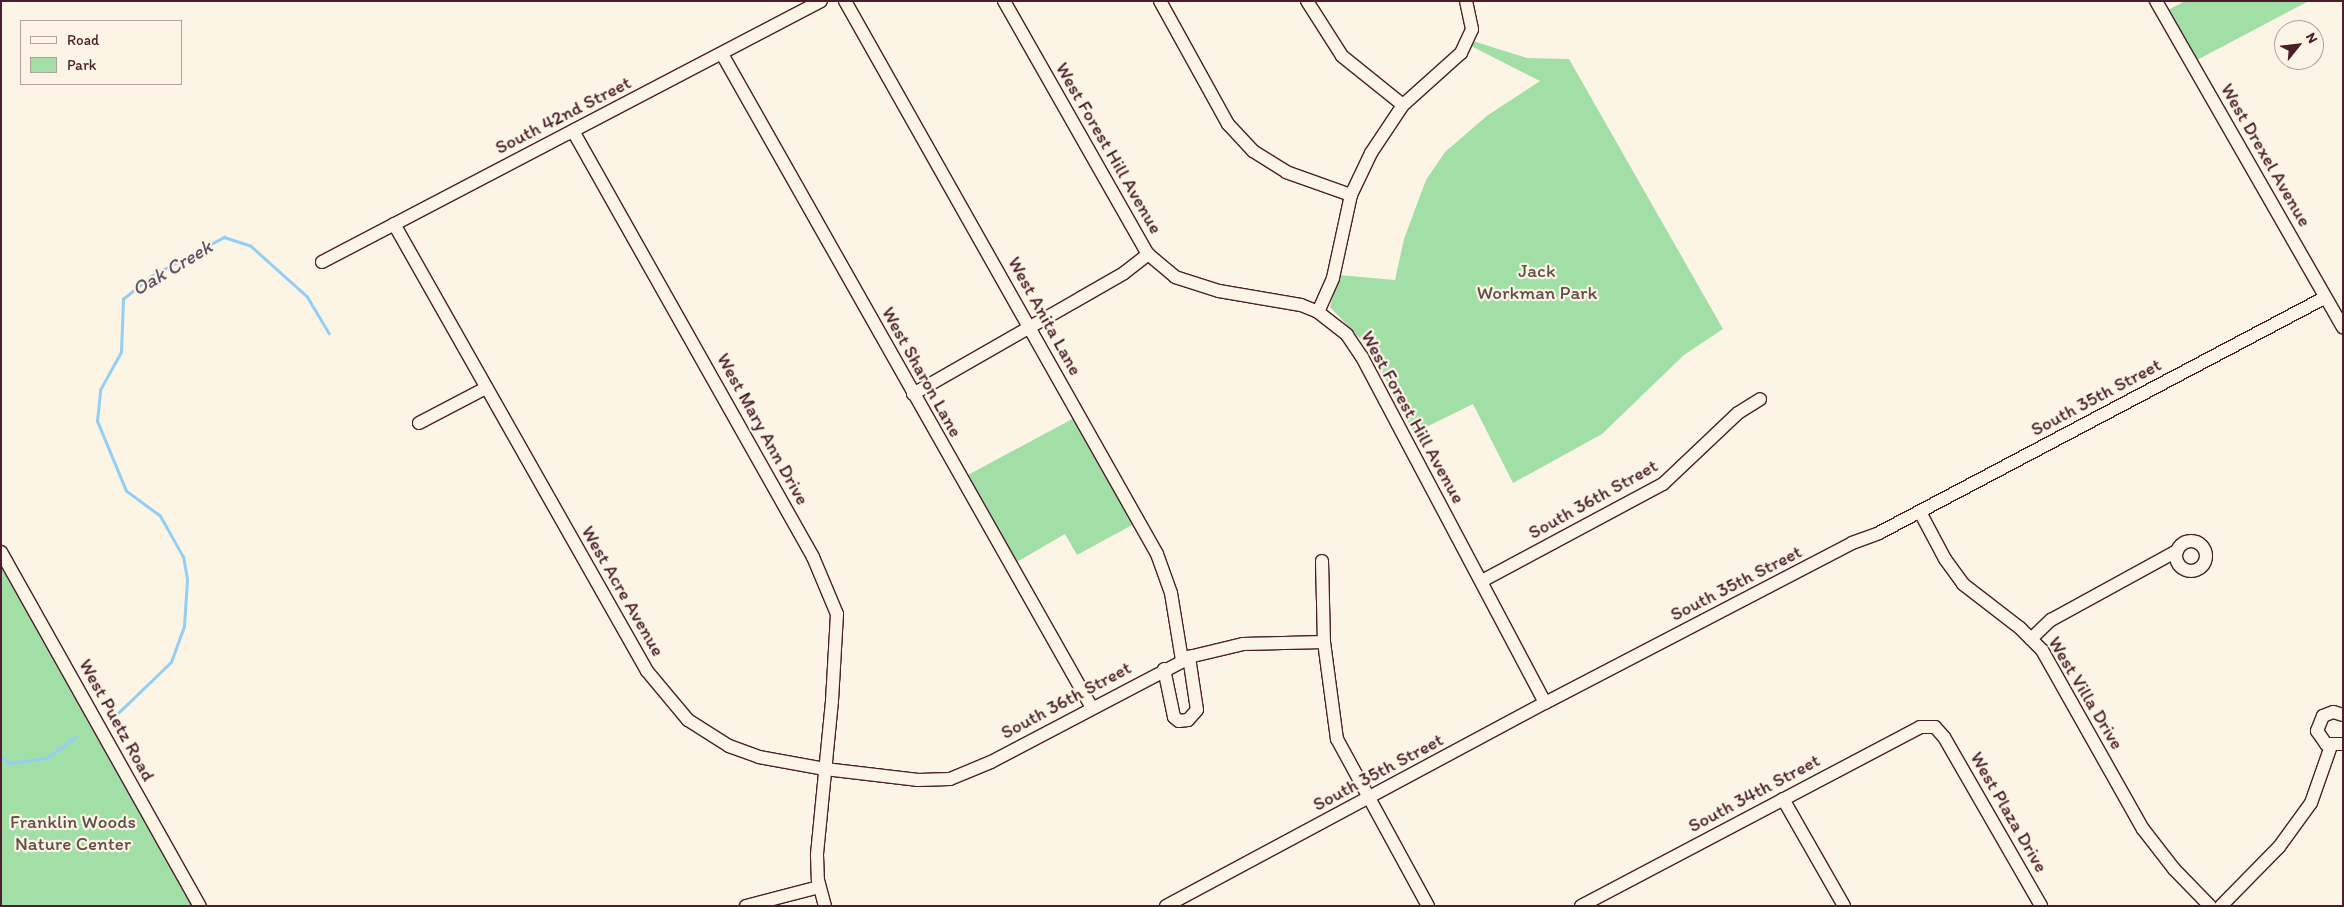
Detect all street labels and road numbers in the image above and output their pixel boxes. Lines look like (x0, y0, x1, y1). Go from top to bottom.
street label: West Forest Hill Avenue (1051, 59, 1167, 237)
street label: South 42nd Street (492, 71, 634, 159)
street label: West Drexel Avenue (2216, 80, 2316, 230)
street label: West Anita Lane (1003, 253, 1087, 379)
street label: West Sharon Lane (877, 302, 967, 442)
street label: West Forest Hill Avenue (1356, 327, 1470, 507)
street label: West Mary Ann Drive (712, 349, 814, 509)
street label: South 35th Street (2027, 353, 2165, 441)
street label: South 36th Street (1525, 454, 1661, 544)
street label: West Acre Avenue (577, 522, 669, 660)
street label: South 35th Street (1667, 540, 1805, 626)
street label: West Villa Drive (2043, 632, 2129, 754)
street label: West Puetz Road (74, 655, 160, 785)
street label: South 36th Street (997, 656, 1135, 744)
street label: South 35th Street (1309, 728, 1447, 816)
street label: West Plaza Drive (1965, 748, 2053, 876)
street label: South 34th Street (1685, 749, 1823, 837)

